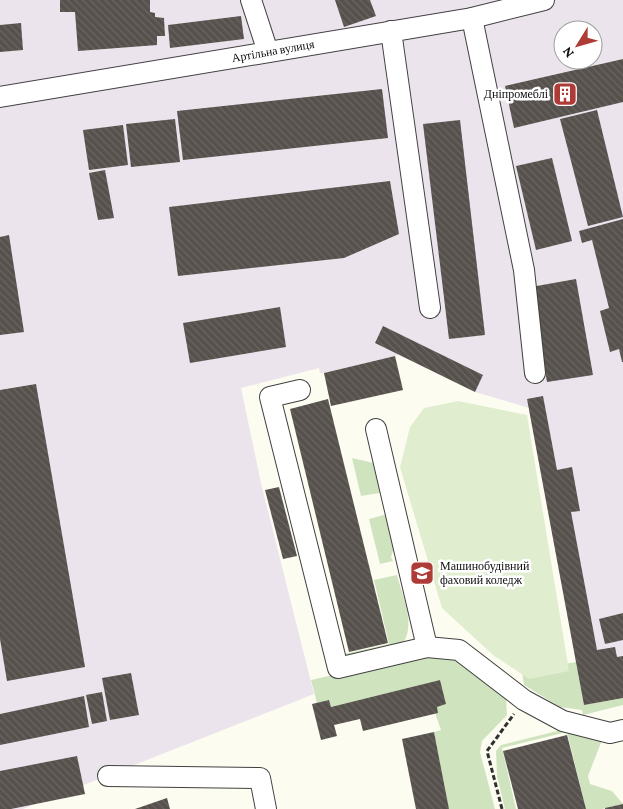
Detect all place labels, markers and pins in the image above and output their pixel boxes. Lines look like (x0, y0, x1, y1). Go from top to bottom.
building icon: Дніпромеблі (552, 81, 578, 107)
place label: Дніпромеблі (484, 87, 549, 101)
place label: Машинобудівний фаховий коледж (440, 559, 530, 587)
school or university icon: Машинобудівний фаховий коледж (409, 560, 435, 586)

